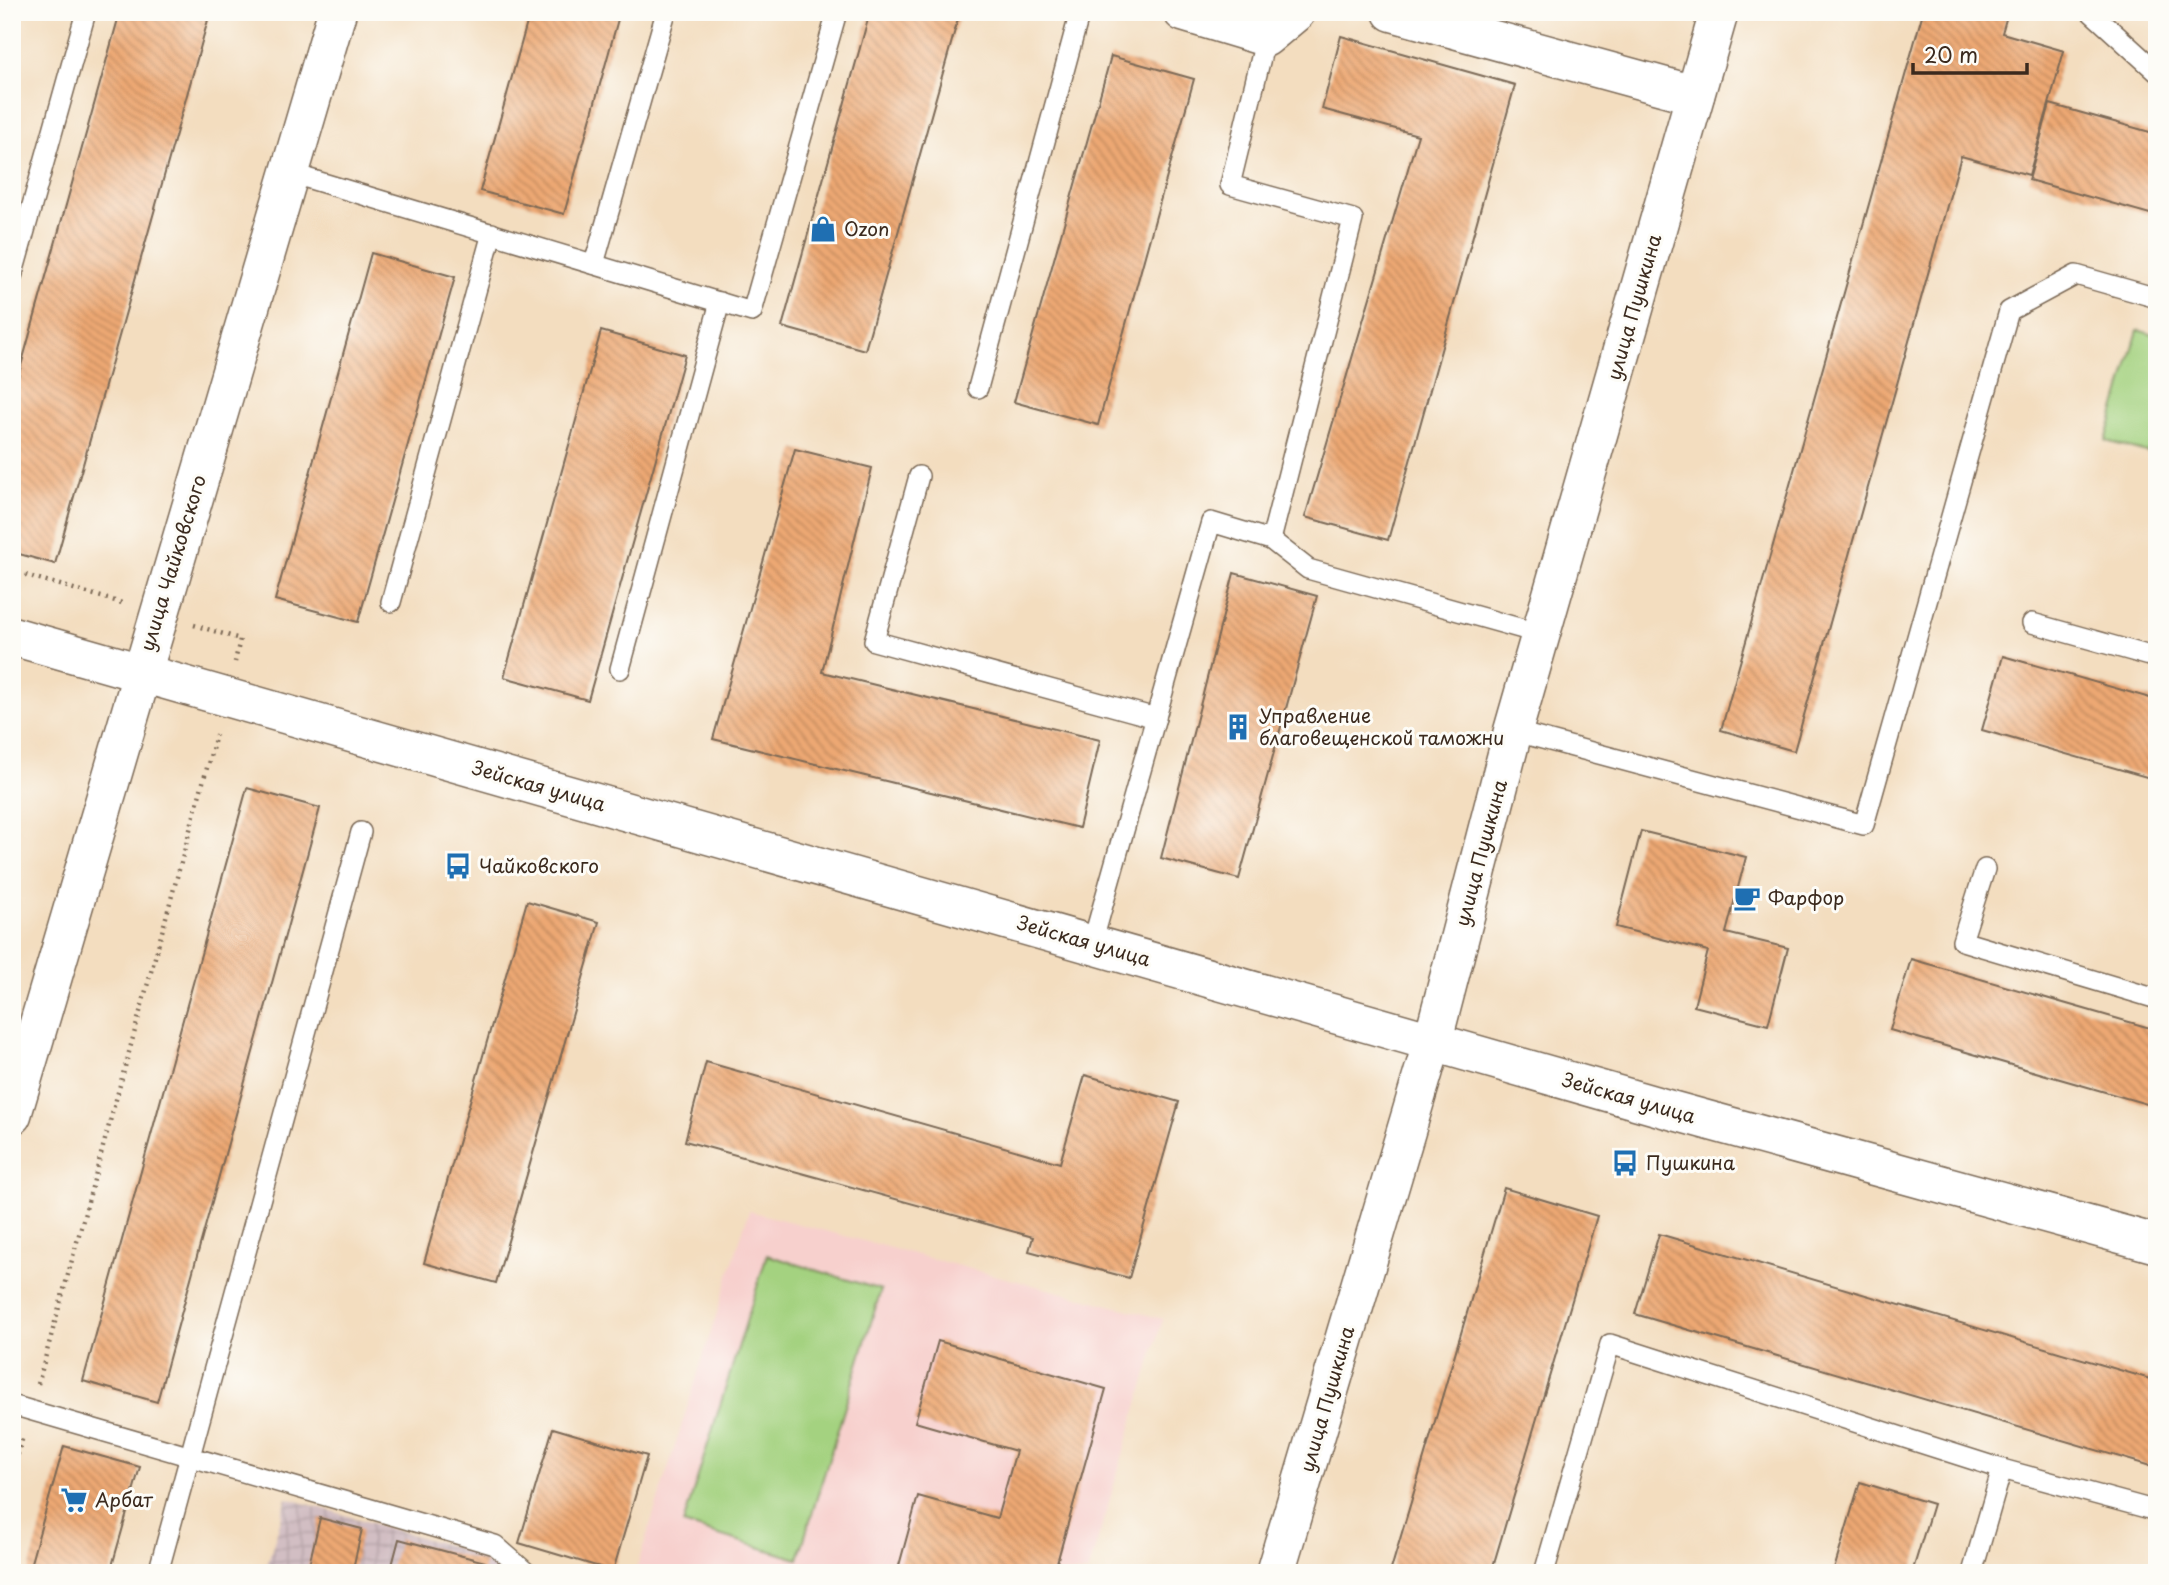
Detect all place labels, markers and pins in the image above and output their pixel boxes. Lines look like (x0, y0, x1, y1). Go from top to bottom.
shop icon: Ozon (808, 214, 838, 244)
place label: Ozon (844, 214, 889, 242)
place label: Управление благовещенской таможни (1259, 701, 1504, 751)
building icon: Управление благовещенской таможни (1223, 712, 1253, 742)
bus stop icon: Чайковского (443, 851, 473, 881)
place label: Чайковского (479, 851, 599, 879)
cafe icon: Фарфор (1732, 883, 1762, 913)
place label: Фарфор (1768, 883, 1844, 911)
bus stop icon: Пушкина (1610, 1148, 1640, 1178)
place label: Пушкина (1646, 1148, 1735, 1176)
supermarket icon: Арбат (59, 1485, 89, 1515)
place label: Арбат (95, 1485, 153, 1513)

